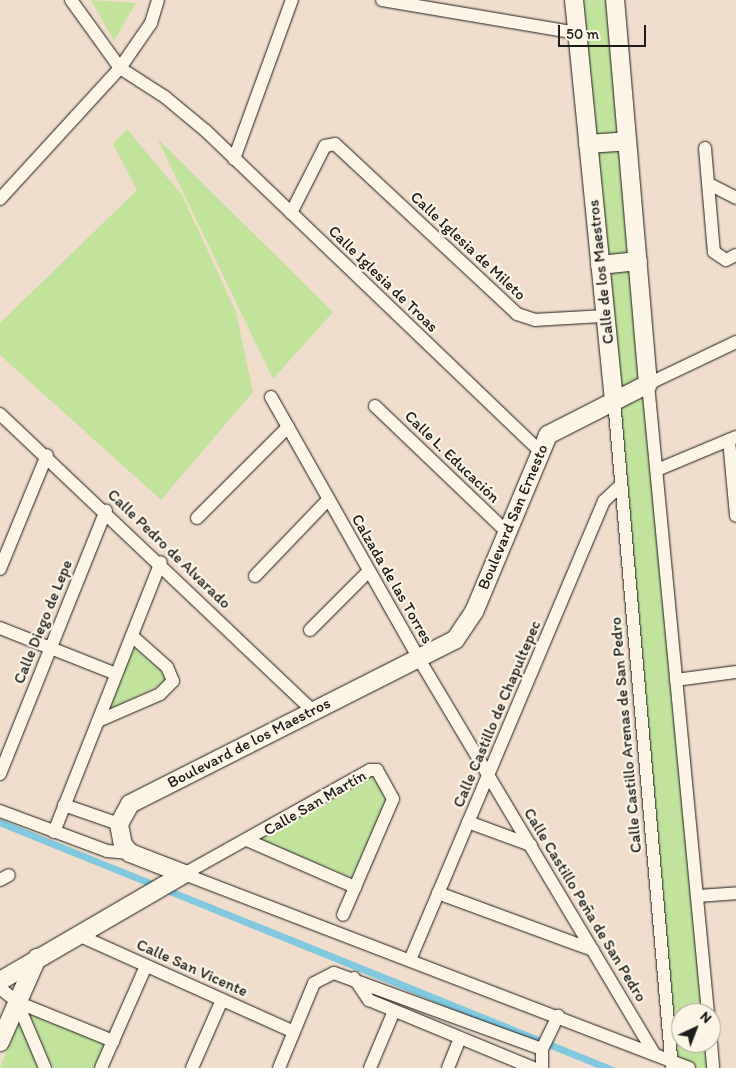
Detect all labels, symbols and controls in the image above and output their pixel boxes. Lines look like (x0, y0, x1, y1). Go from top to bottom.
scale bar (561, 15, 648, 47)
text: 50 m (566, 25, 599, 43)
street label: Calle Iglesia de Mileto (406, 187, 530, 305)
street label: Calle de los Maestros (584, 199, 618, 345)
street label: Calle Iglesia de Troas (324, 221, 442, 337)
street label: Calle L. Educación (400, 407, 504, 507)
street label: Boulevard San Ernesto (474, 441, 552, 593)
street label: Calle Pedro de Alvarado (104, 485, 234, 613)
street label: Calzada de las Torres (347, 511, 437, 647)
street label: Calle Diego de Lepe (9, 557, 77, 687)
street label: Calle Castillo Arenas de San Pedro (606, 617, 646, 853)
street label: Calle Castillo de Chapultepec (449, 618, 545, 810)
street label: Boulevard de los Maestros (164, 693, 334, 793)
street label: Calle San Martín (260, 766, 370, 840)
street label: Calle Castillo Peña de San Pedro (520, 805, 650, 1005)
street label: Calle San Vicente (133, 935, 251, 1001)
north arrow (671, 1003, 721, 1053)
text: N (697, 1008, 715, 1027)

